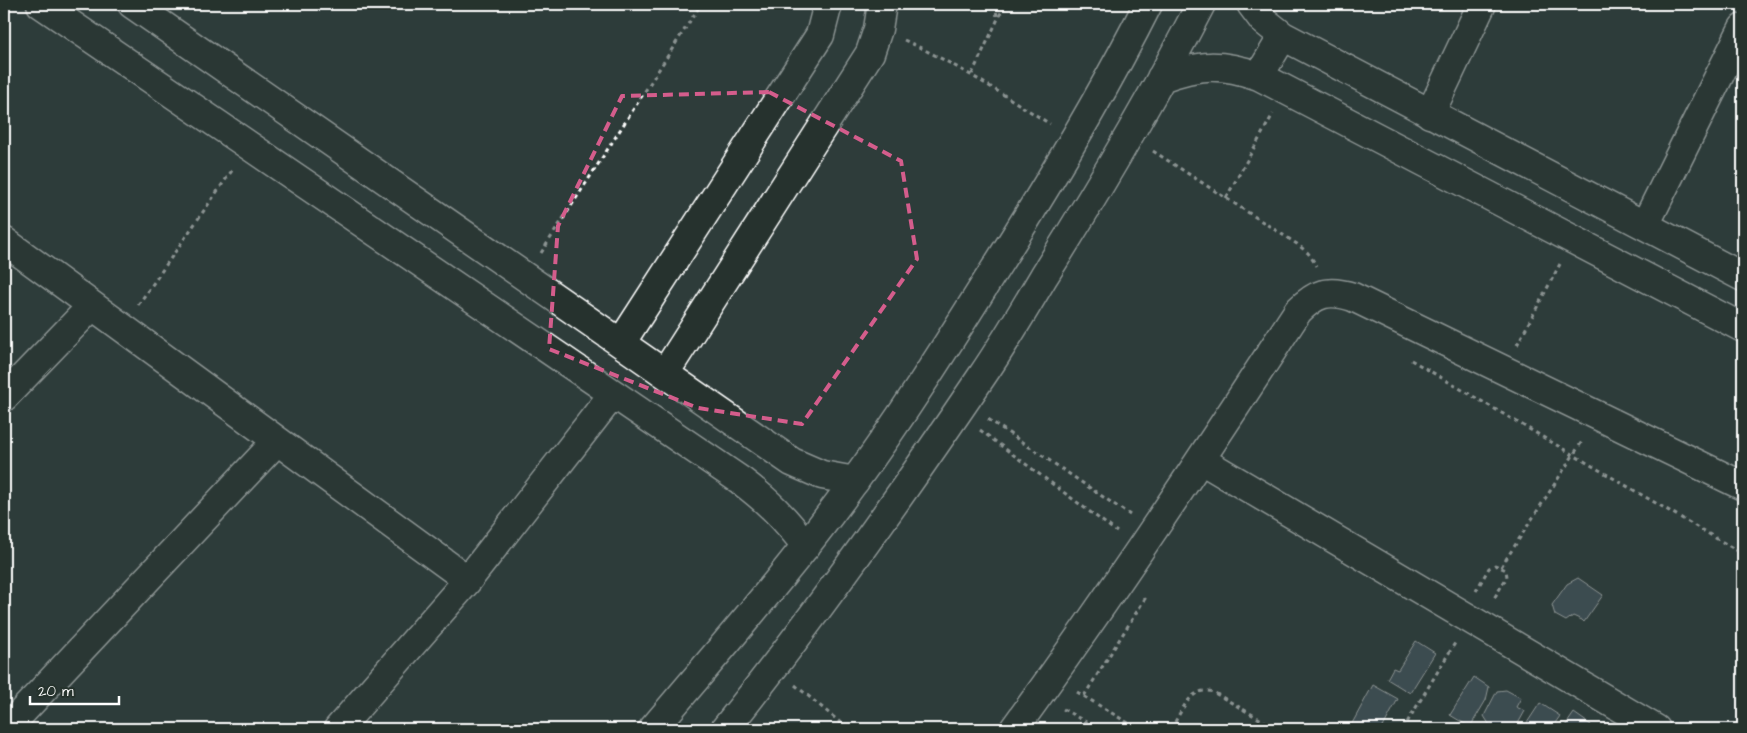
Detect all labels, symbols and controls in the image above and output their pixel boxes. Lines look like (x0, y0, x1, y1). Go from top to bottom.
scale bar (30, 673, 119, 705)
text: 20 m (38, 681, 74, 702)

